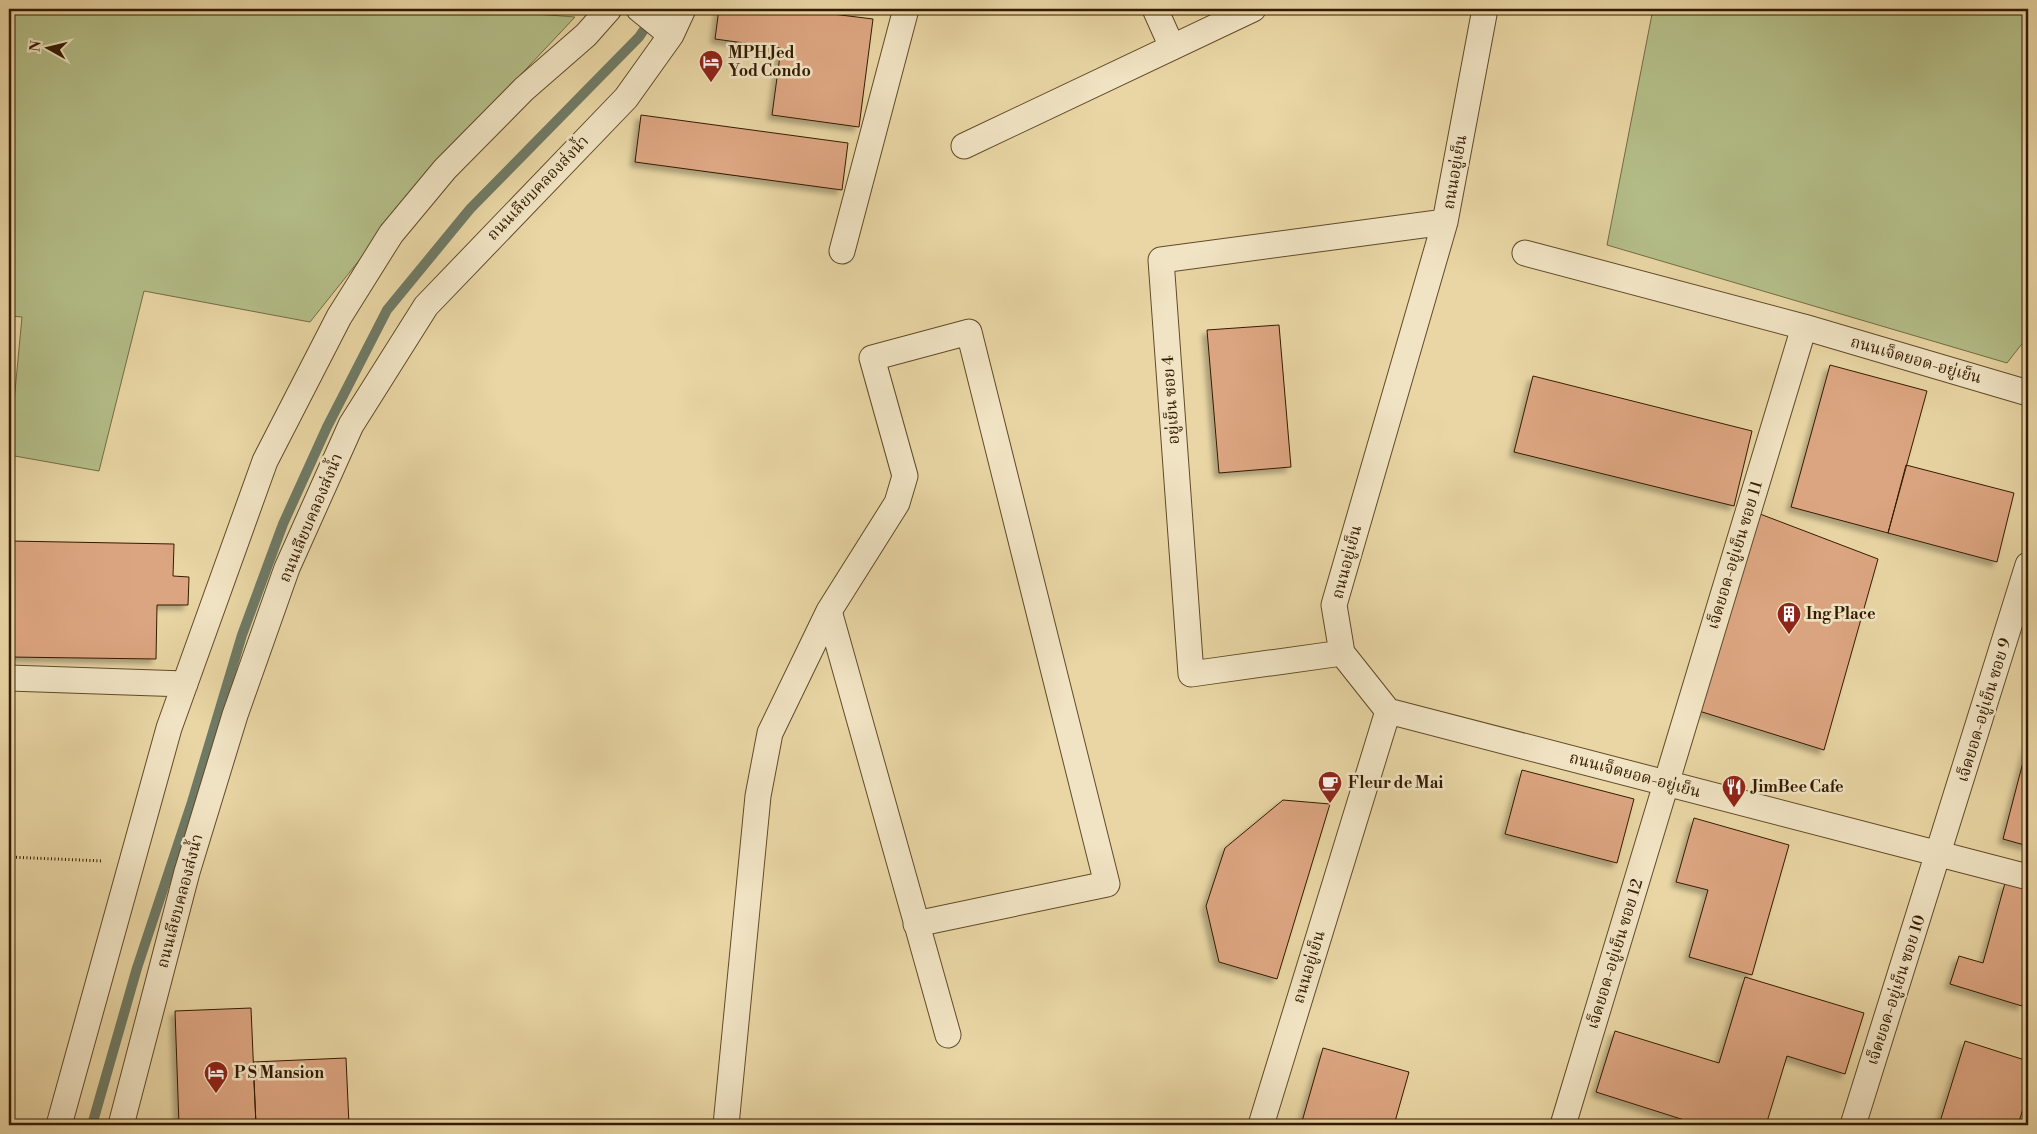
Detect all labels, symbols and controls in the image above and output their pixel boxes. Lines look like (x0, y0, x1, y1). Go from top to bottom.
north arrow (22, 22, 72, 72)
text: N (26, 40, 46, 53)
place label: MPH Jed Yod Condo (728, 43, 811, 81)
hotel icon: MPH Jed Yod Condo (698, 49, 724, 83)
street label: ถนนเลียบคลองส่งน้ำ (481, 130, 593, 245)
street label: ถนนอยู่เย็น (1439, 133, 1471, 211)
street label: ถนนเจ็ดยอด-อยู่เย็น (1848, 332, 1984, 388)
street label: อยู่เย็น ซอย 4 (1158, 354, 1184, 445)
street label: ถนนเลียบคลองส่งน้ำ (273, 450, 347, 585)
street label: เจ็ดยอด-อยู่เย็น ซอย 11 (1703, 478, 1767, 632)
street label: ถนนอยู่เย็น (1328, 523, 1366, 601)
building icon: Ing Place (1776, 601, 1802, 635)
place label: Ing Place (1806, 604, 1876, 624)
street label: เจ็ดยอด-อยู่เย็น ซอย 9 (1953, 635, 2016, 784)
street label: ถนนเจ็ดยอด-อยู่เย็น (1567, 748, 1703, 802)
cafe icon: Fleur de Mai (1317, 770, 1343, 804)
place label: Fleur de Mai (1348, 773, 1443, 793)
restaurant icon: JimBee Cafe (1721, 774, 1747, 808)
place label: JimBee Cafe (1750, 777, 1844, 797)
street label: ถนนเลียบคลองส่งน้ำ (151, 831, 208, 970)
street label: เจ็ดยอด-อยู่เย็น ซอย 12 (1583, 876, 1647, 1032)
street label: เจ็ดยอด-อยู่เย็น ซอย 10 (1862, 912, 1930, 1068)
street label: ถนนอยู่เย็น (1288, 928, 1330, 1006)
hotel icon: P S Mansion (203, 1060, 229, 1094)
place label: P S Mansion (234, 1063, 324, 1083)

